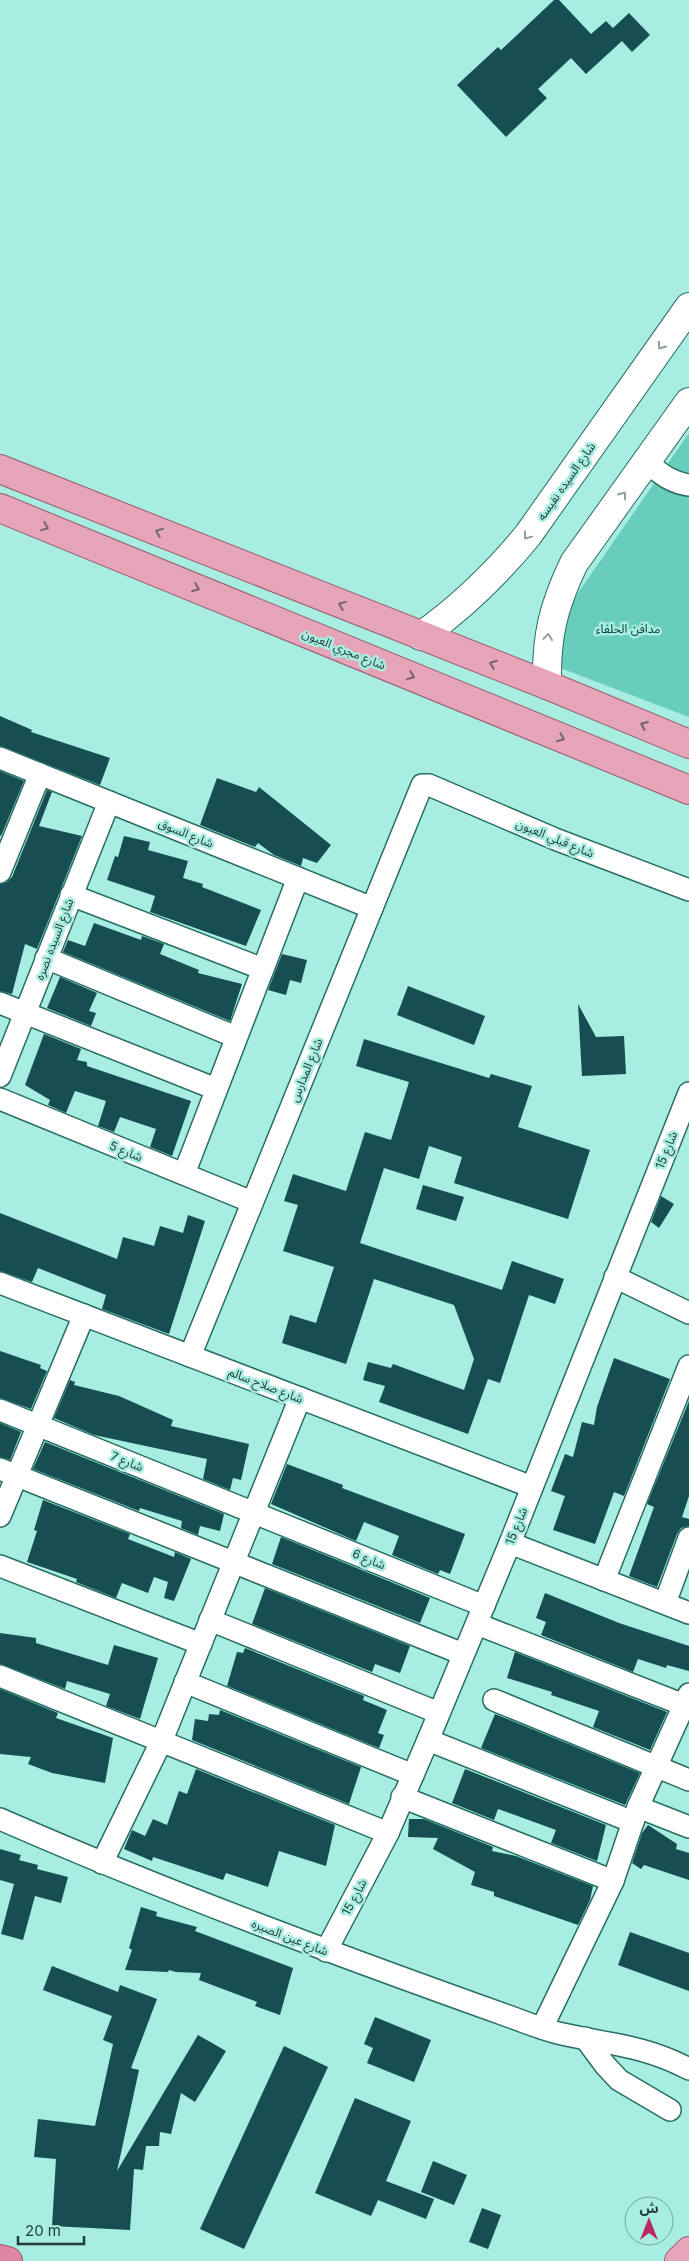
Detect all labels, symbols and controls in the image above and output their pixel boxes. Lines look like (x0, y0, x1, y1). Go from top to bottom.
one-way arrow (658, 341, 667, 350)
street label: شارع السيده نفيسه (534, 439, 600, 524)
one-way arrow (617, 491, 626, 500)
one-way arrow (40, 520, 49, 531)
one-way arrow (155, 528, 164, 538)
one-way arrow (524, 530, 532, 539)
one-way arrow (191, 583, 199, 593)
one-way arrow (338, 600, 347, 611)
park label: مدافن الحلفاء (596, 621, 660, 636)
street label: شارع مجري العيون (299, 625, 388, 675)
one-way arrow (543, 632, 553, 641)
one-way arrow (490, 660, 498, 670)
one-way arrow (406, 670, 415, 681)
one-way arrow (640, 721, 649, 732)
one-way arrow (556, 732, 565, 742)
street label: شارع السوق (156, 815, 216, 853)
street label: شارع قبلي العيون (513, 816, 596, 863)
street label: شارع السيده نصره (32, 896, 78, 982)
street label: شارع المدارس (286, 1036, 327, 1105)
street label: شارع 15 (652, 1129, 682, 1172)
street label: شارع 5 (107, 1138, 145, 1166)
street label: شارع صلاح سالم (226, 1364, 305, 1408)
street label: شارع 7 (108, 1448, 145, 1476)
street label: شارع 15 (502, 1505, 532, 1548)
street label: شارع 6 (350, 1546, 388, 1574)
street label: شارع 15 (338, 1876, 372, 1919)
street label: شارع عين الصيره (249, 1916, 330, 1960)
north arrow (624, 2196, 674, 2246)
text: ش (639, 2199, 659, 2216)
scale bar (18, 2214, 84, 2246)
text: 20 m (25, 2221, 61, 2240)

